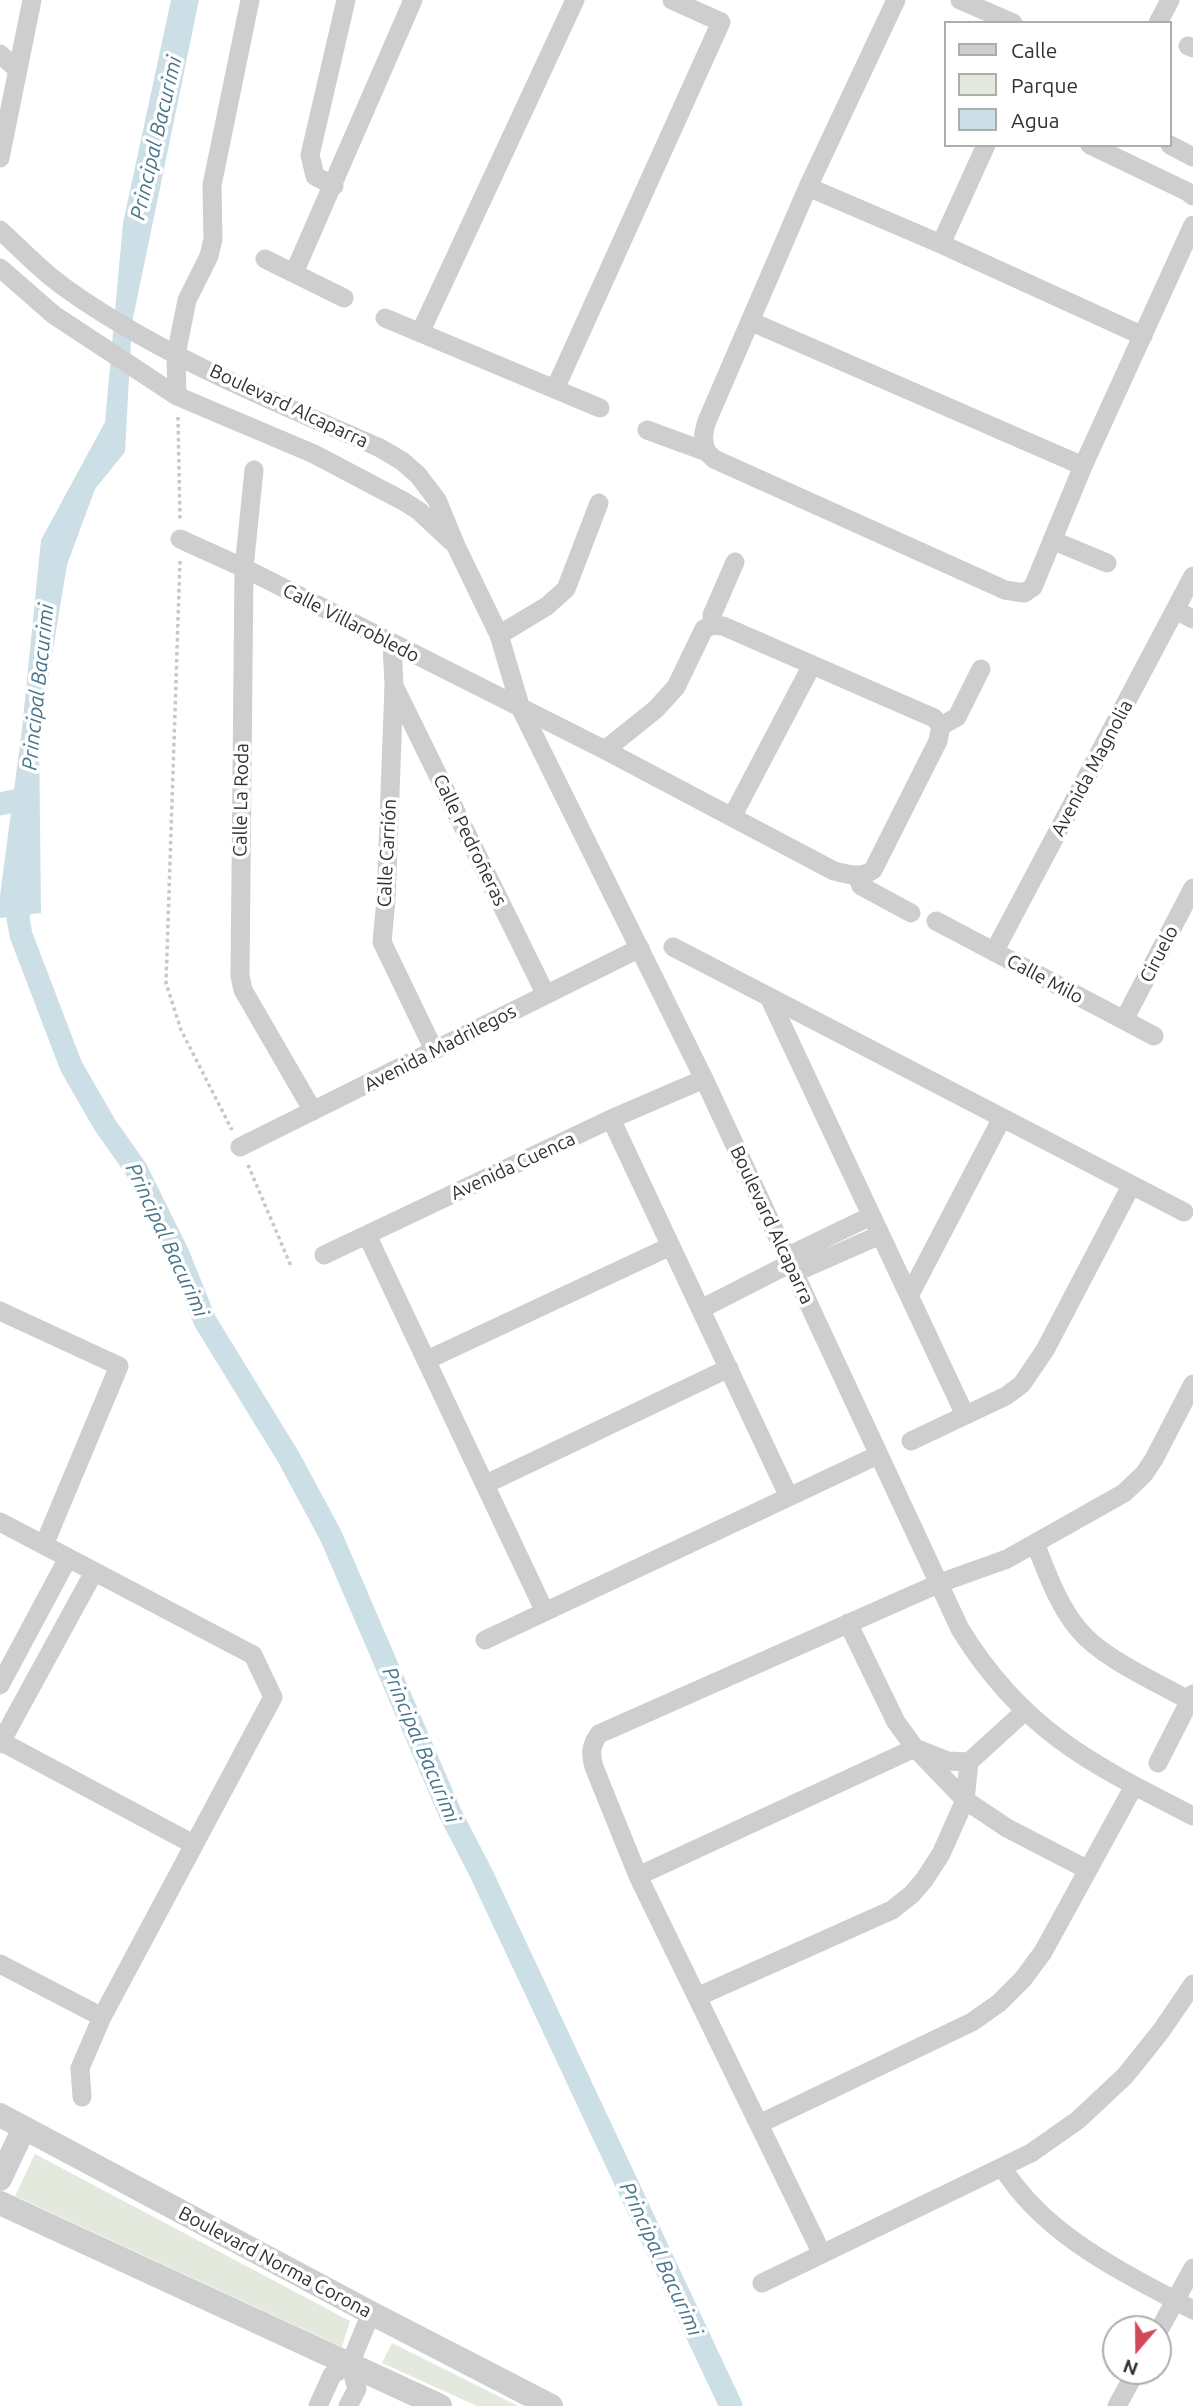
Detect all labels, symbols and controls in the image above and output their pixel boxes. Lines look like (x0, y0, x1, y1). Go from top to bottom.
legend (944, 21, 1172, 147)
text: Calle (1011, 38, 1057, 62)
water label: Principal Bacurimi (125, 54, 187, 222)
text: Parque (1011, 73, 1078, 97)
text: Agua (1011, 108, 1060, 132)
street label: Boulevard Alcaparra (206, 359, 372, 453)
street label: Calle Villarobledo (279, 579, 423, 667)
water label: Principal Bacurimi (17, 603, 59, 771)
street label: Avenida Magnolia (1046, 696, 1138, 840)
street label: Calle La Roda (229, 743, 253, 857)
street label: Calle Pedroñeras (428, 770, 512, 910)
street label: Calle Carrión (373, 798, 401, 908)
street label: Ciruelo (1135, 922, 1183, 986)
street label: Calle Milo (1003, 949, 1087, 1009)
street label: Avenida Madrilegos (360, 1000, 520, 1096)
street label: Avenida Cuenca (447, 1127, 579, 1205)
street label: Boulevard Alcaparra (725, 1142, 819, 1308)
water label: Principal Bacurimi (120, 1159, 214, 1321)
water label: Principal Bacurimi (377, 1663, 465, 1827)
water label: Principal Bacurimi (614, 2178, 708, 2340)
street label: Boulevard Norma Corona (175, 2201, 375, 2323)
north arrow (1102, 2315, 1172, 2385)
text: N (1120, 2355, 1141, 2381)

